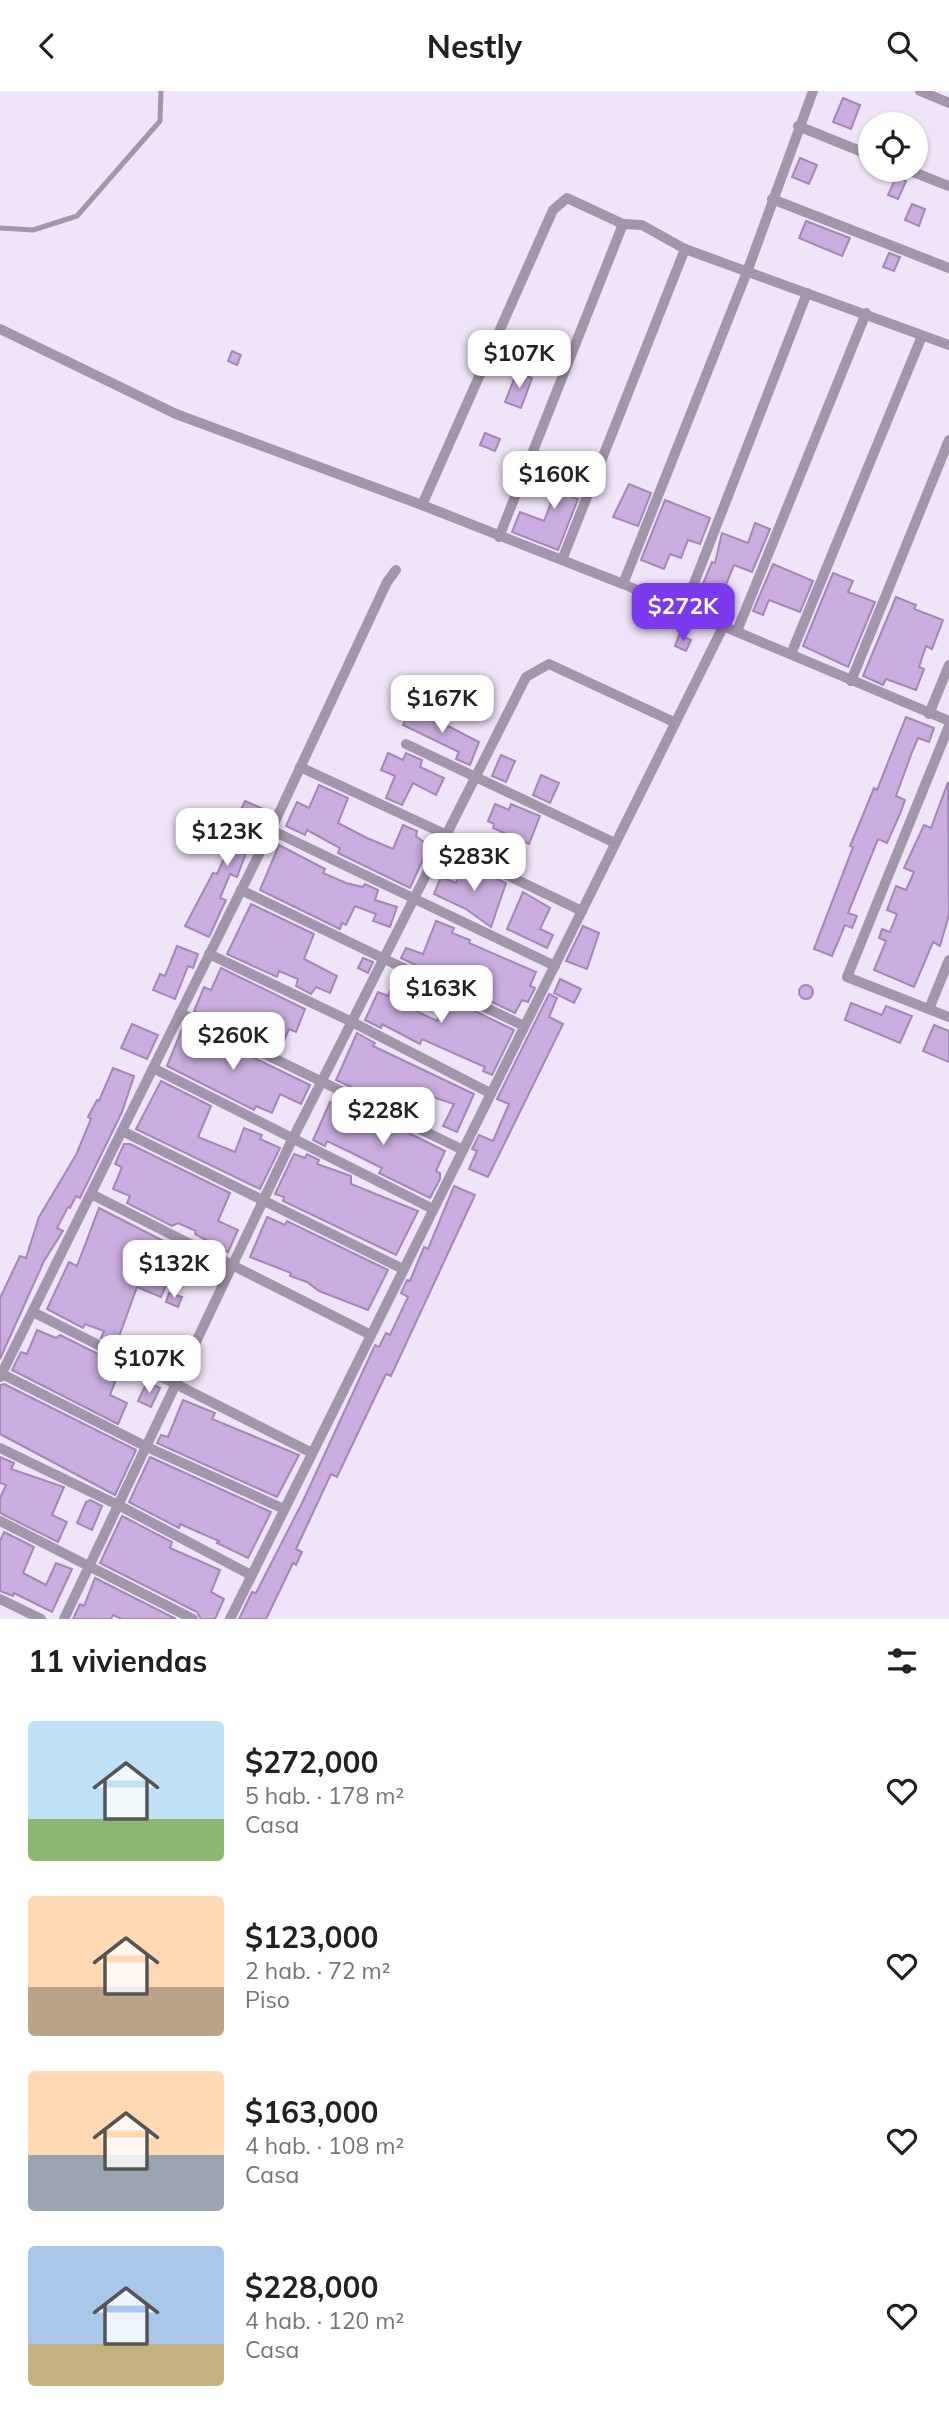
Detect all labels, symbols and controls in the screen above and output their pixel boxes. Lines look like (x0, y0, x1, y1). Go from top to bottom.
text: Nestly (427, 26, 522, 66)
icon: back (28, 27, 66, 65)
icon: search (883, 27, 921, 65)
map controls (858, 112, 928, 182)
button: locate (858, 112, 928, 182)
pin: $107K (470, 331, 568, 390)
text: $107K (484, 338, 554, 367)
pin: $160K (505, 451, 603, 511)
text: $160K (519, 459, 589, 488)
pin: $272K (634, 583, 732, 643)
text: $272K (648, 591, 718, 620)
pin: $167K (393, 675, 491, 735)
text: $167K (407, 683, 477, 712)
pin: $123K (178, 809, 276, 868)
text: $123K (192, 816, 262, 845)
pin: $283K (425, 833, 523, 893)
text: $283K (439, 841, 509, 870)
pin: $163K (392, 965, 490, 1025)
text: $163K (406, 973, 476, 1002)
pin: $260K (184, 1013, 282, 1072)
text: $260K (198, 1020, 268, 1049)
pin: $228K (334, 1087, 432, 1147)
text: $228K (348, 1095, 418, 1124)
pin: $132K (125, 1241, 223, 1300)
text: $132K (139, 1248, 209, 1277)
pin: $107K (100, 1335, 198, 1395)
text: $107K (114, 1343, 184, 1372)
text: 11 viviendas (28, 1642, 207, 1680)
icon: filters (883, 1642, 921, 1680)
text: $272,000 (245, 1743, 378, 1781)
icon: home (84, 1749, 168, 1833)
icon: heart (883, 1772, 921, 1810)
text: 5 hab. · 178 m² (245, 1781, 404, 1810)
text: Casa (245, 1810, 299, 1839)
text: $123,000 (245, 1918, 378, 1956)
icon: home (84, 1924, 168, 2008)
icon: heart (883, 1947, 921, 1985)
text: 2 hab. · 72 m² (245, 1956, 390, 1985)
text: Piso (245, 1985, 290, 2014)
text: $163,000 (245, 2093, 378, 2131)
icon: home (84, 2099, 168, 2183)
icon: heart (883, 2122, 921, 2160)
text: 4 hab. · 108 m² (245, 2131, 404, 2160)
text: Casa (245, 2160, 299, 2189)
text: $228,000 (245, 2268, 378, 2306)
icon: home (84, 2274, 168, 2358)
icon: heart (883, 2297, 921, 2335)
text: 4 hab. · 120 m² (245, 2306, 404, 2335)
text: Casa (245, 2335, 299, 2364)

